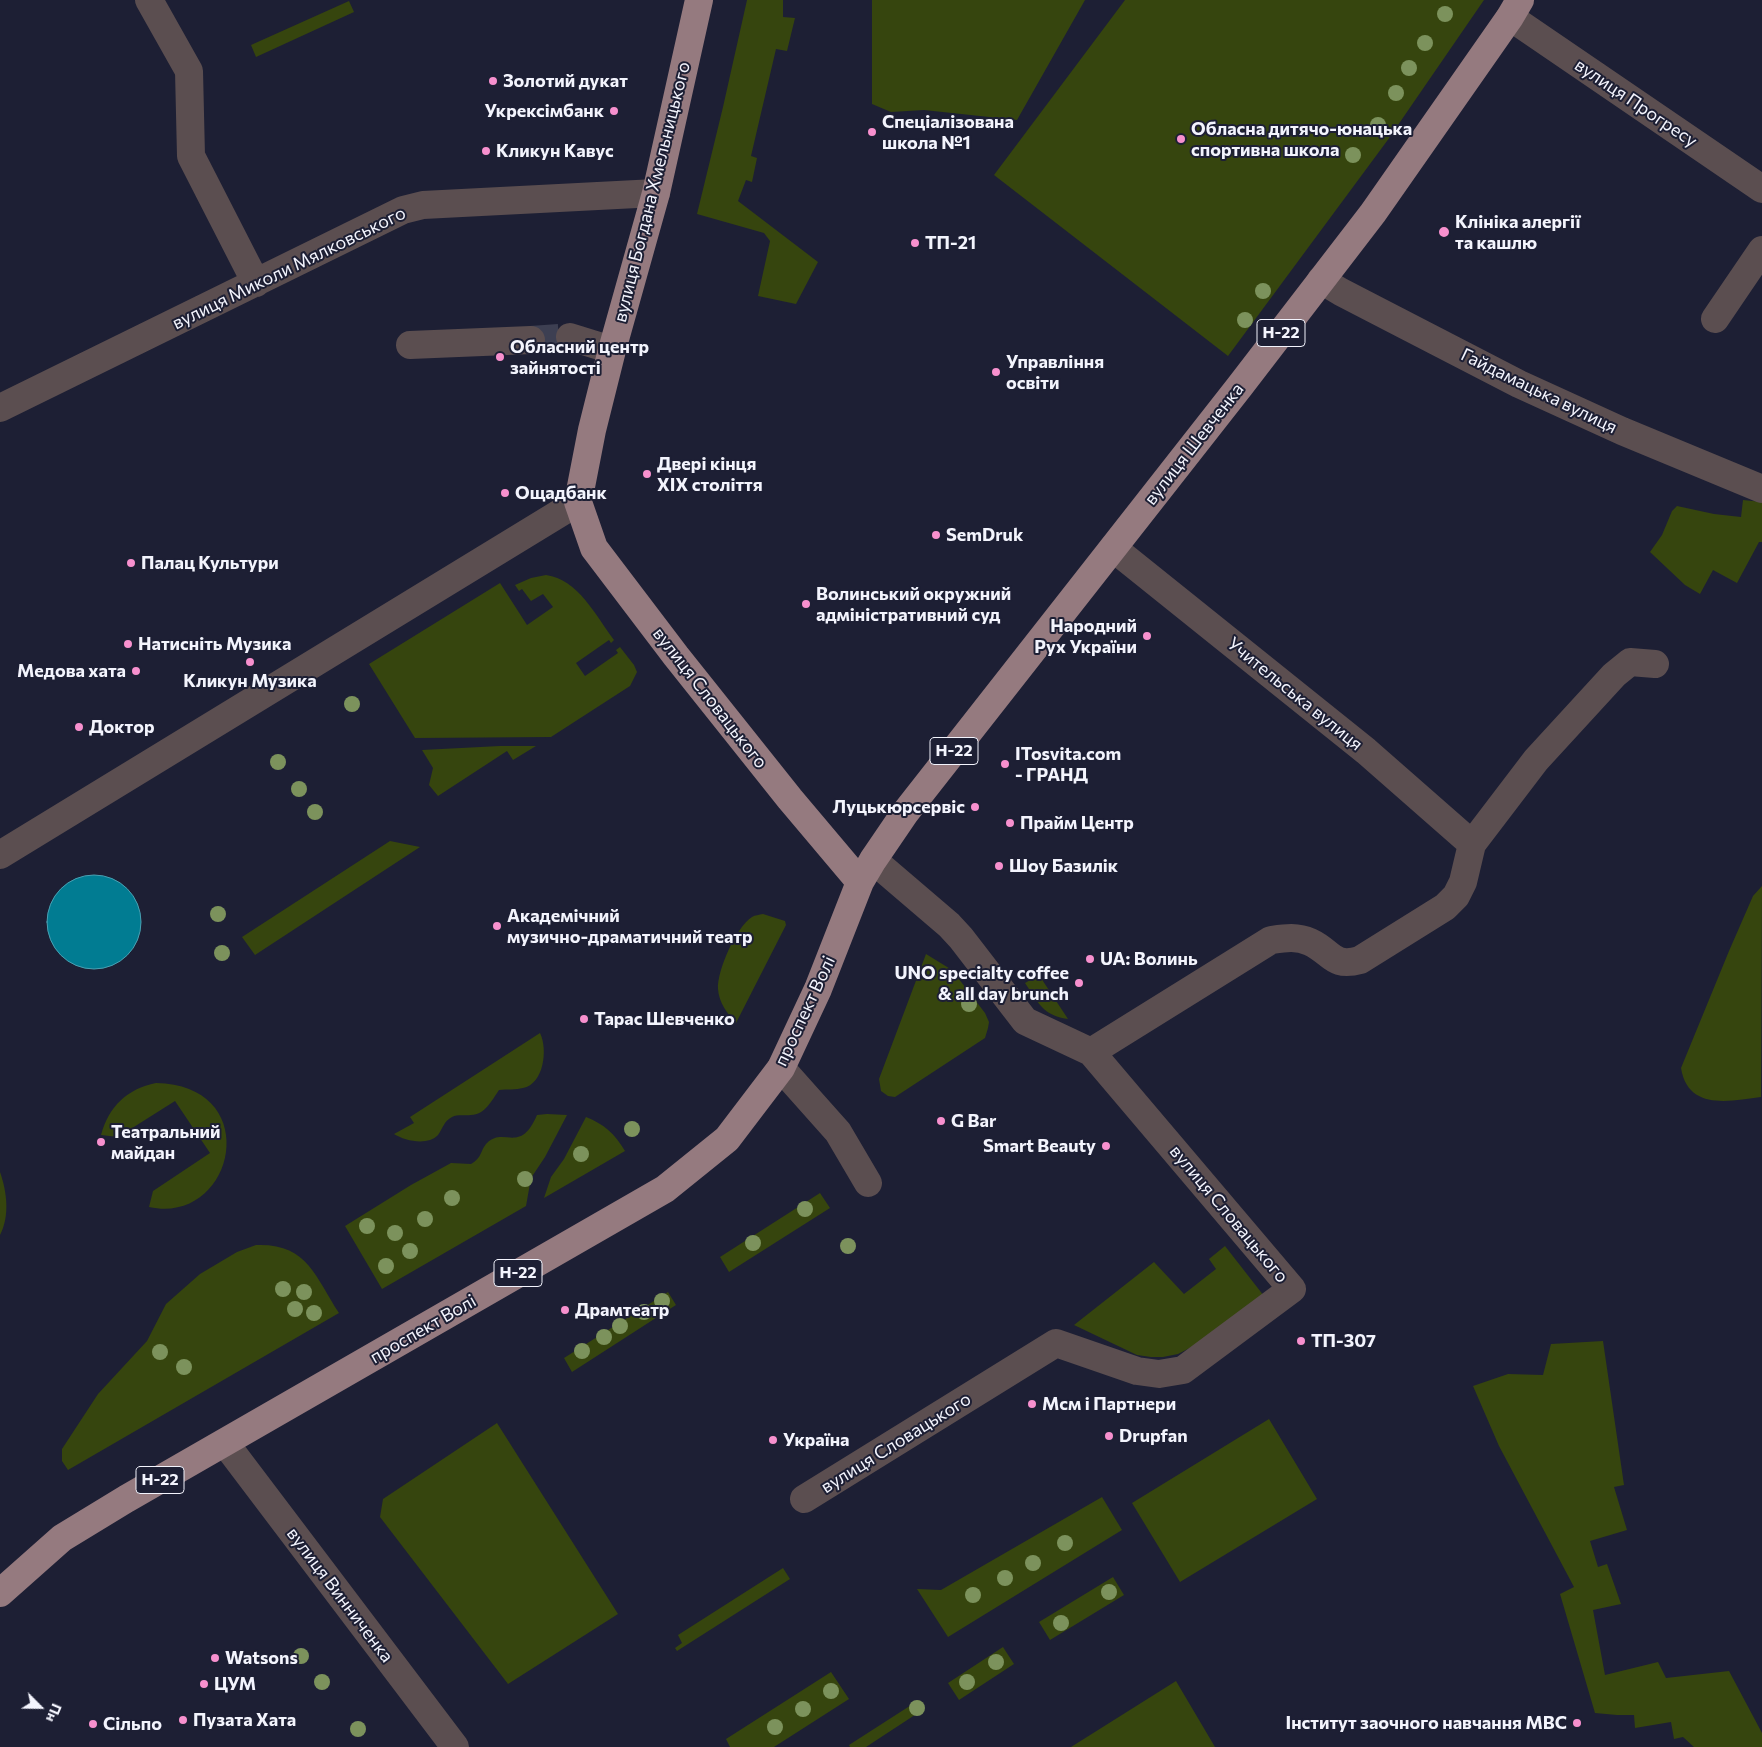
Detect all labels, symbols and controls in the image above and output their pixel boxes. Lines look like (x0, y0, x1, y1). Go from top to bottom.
street label: вулиця Прогресу (1571, 54, 1701, 152)
street label: вулиця Богдана Хмельницького (609, 60, 695, 324)
place label: Золотий дукат (503, 70, 628, 92)
marker: Золотий дукат (487, 75, 499, 87)
place label: Укрексімбанк (484, 100, 604, 122)
marker: Укрексімбанк (608, 105, 620, 117)
place label: Спеціалізована школа №1 (882, 111, 1014, 154)
place label: Обласна дитячо-юнацька спортивна школа (1191, 118, 1412, 160)
marker: Спеціалізована школа №1 (866, 126, 878, 138)
marker: Обласна дитячо-юнацька спортивна школа (1175, 133, 1187, 145)
place label: Кликун Кавус (496, 140, 614, 162)
marker: Кликун Кавус (480, 145, 492, 157)
street label: вулиця Миколи Мялковського (169, 202, 409, 334)
place label: Клініка алергії та кашлю (1455, 211, 1580, 253)
marker: Клініка алергії та кашлю (1437, 225, 1451, 239)
place label: ТП-21 (925, 232, 976, 254)
marker: ТП-21 (909, 237, 921, 249)
road number: Н-22 (1257, 319, 1305, 346)
place label: Обласний центр зайнятості (510, 336, 649, 378)
street label: Гайдамацька вулиця (1457, 344, 1621, 438)
marker: Обласний центр зайнятості (494, 351, 506, 363)
place label: Управління освіти (1006, 351, 1104, 394)
marker: Управління освіти (990, 366, 1002, 378)
street label: вулиця Шевченка (1140, 379, 1248, 509)
place label: Двері кінця ХІХ століття (657, 453, 763, 496)
marker: Двері кінця ХІХ століття (641, 468, 653, 480)
place label: Ощадбанк (515, 482, 607, 504)
marker: Ощадбанк (499, 487, 511, 499)
place label: SemDruk (946, 524, 1023, 546)
marker: SemDruk (930, 529, 942, 541)
place label: Палац Культури (141, 552, 279, 574)
marker: Палац Культури (125, 557, 137, 569)
place label: Волинський окружний адміністративний суд (816, 583, 1011, 626)
marker: Волинський окружний адміністративний суд (800, 598, 812, 610)
place label: Народний Рух України (1034, 615, 1137, 658)
street label: вулиця Словацького (648, 623, 772, 773)
marker: Народний Рух України (1141, 630, 1153, 642)
place label: Натисніть Музика (138, 633, 292, 655)
street label: Учительська вулиця (1223, 633, 1367, 755)
marker: Натисніть Музика (122, 638, 134, 650)
marker: Кликун Музика (244, 656, 256, 668)
place label: Медова хата (17, 660, 126, 682)
marker: Медова хата (130, 665, 142, 677)
place label: Кликун Музика (183, 670, 317, 692)
place label: Доктор (89, 716, 154, 738)
marker: Доктор (73, 721, 85, 733)
road number: Н-22 (930, 738, 978, 764)
place label: ITosvita.com - ГРАНД (1015, 743, 1121, 786)
marker: ITosvita.com - ГРАНД (999, 758, 1011, 770)
place label: Луцькюрсервіс (832, 796, 965, 818)
marker: Луцькюрсервіс (969, 801, 981, 813)
place label: Прайм Центр (1020, 812, 1134, 834)
marker: Прайм Центр (1004, 817, 1016, 829)
place label: Шоу Базилік (1009, 855, 1118, 877)
marker: Шоу Базилік (993, 860, 1005, 872)
place label: Академічний музично-драматичний театр (507, 905, 753, 948)
marker: Академічний музично-драматичний театр (491, 920, 503, 932)
place label: UA: Волинь (1100, 948, 1198, 970)
street label: проспект Волі (770, 953, 840, 1069)
marker: UA: Волинь (1084, 953, 1096, 965)
place label: UNO specialty coffee & all day brunch (894, 962, 1069, 1004)
marker: UNO specialty coffee & all day brunch (1073, 977, 1085, 989)
place label: Тарас Шевченко (594, 1008, 735, 1030)
marker: Тарас Шевченко (578, 1013, 590, 1025)
place label: G Bar (951, 1110, 996, 1132)
marker: G Bar (935, 1115, 947, 1127)
place label: Театральний майдан (111, 1121, 221, 1164)
place label: Smart Beauty (983, 1135, 1096, 1157)
marker: Театральний майдан (95, 1136, 107, 1148)
marker: Smart Beauty (1100, 1140, 1112, 1152)
street label: вулиця Словацького (1165, 1141, 1293, 1287)
road number: Н-22 (494, 1260, 542, 1286)
street label: проспект Волі (366, 1290, 480, 1368)
place label: Драмтеатр (575, 1299, 669, 1321)
marker: Драмтеатр (559, 1304, 571, 1316)
place label: ТП-307 (1311, 1330, 1376, 1352)
marker: ТП-307 (1295, 1335, 1307, 1347)
street label: вулиця Словацького (817, 1388, 975, 1498)
place label: Мсм і Партнери (1042, 1393, 1176, 1415)
marker: Мсм і Партнери (1026, 1398, 1038, 1410)
place label: Drupfan (1119, 1425, 1188, 1447)
place label: Україна (783, 1429, 849, 1451)
marker: Drupfan (1103, 1430, 1115, 1442)
marker: Україна (767, 1434, 779, 1446)
road number: Н-22 (136, 1466, 184, 1494)
street label: вулиця Винниченка (282, 1523, 398, 1667)
place label: Watsons (225, 1647, 298, 1669)
marker: Watsons (209, 1652, 221, 1664)
place label: ЦУМ (214, 1673, 256, 1695)
marker: ЦУМ (198, 1678, 210, 1690)
north arrow (15, 1682, 65, 1732)
text: Пн (43, 1701, 66, 1725)
place label: Пузата Хата (193, 1709, 296, 1731)
place label: Інститут заочного навчання МВС (1285, 1712, 1567, 1734)
place label: Сільпо (103, 1713, 162, 1735)
marker: Пузата Хата (177, 1714, 189, 1726)
marker: Інститут заочного навчання МВС (1571, 1717, 1583, 1729)
marker: Сільпо (87, 1718, 99, 1730)

